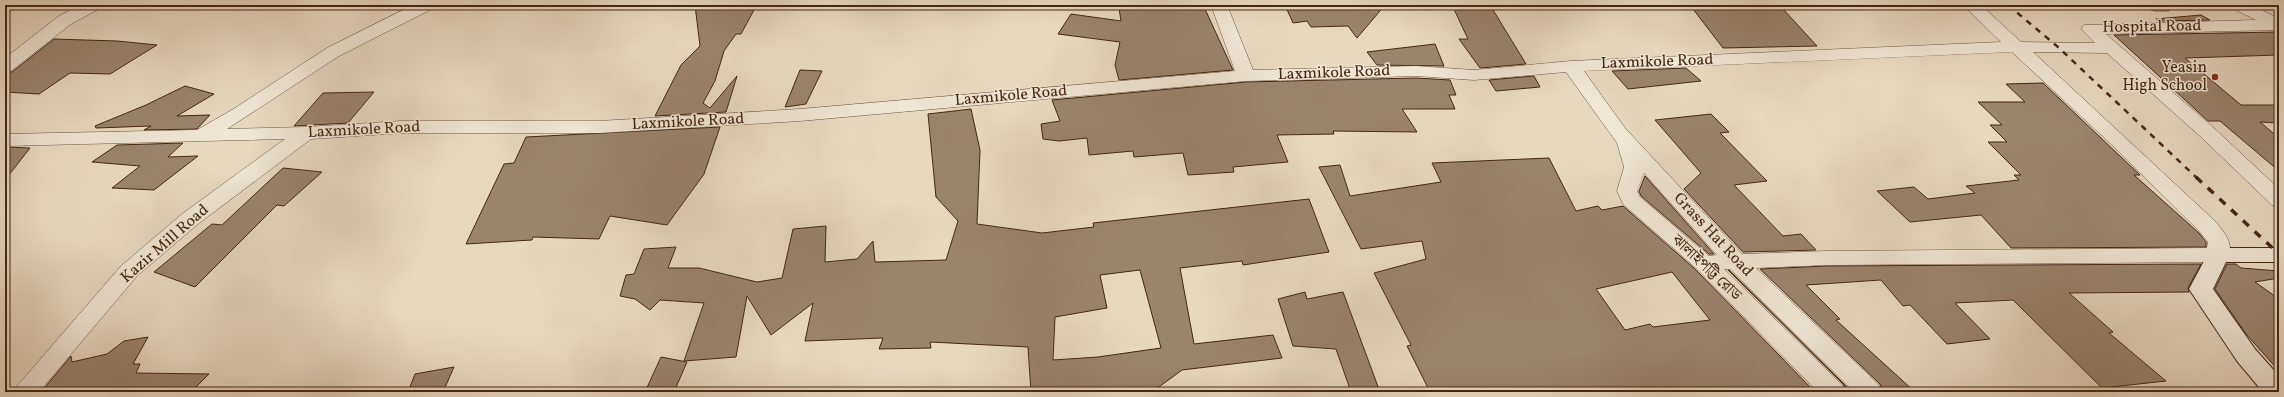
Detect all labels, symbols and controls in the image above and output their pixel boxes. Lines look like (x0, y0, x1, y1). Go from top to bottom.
street label: Hospital Road (2102, 15, 2202, 39)
street label: Laxmikole Road (1600, 49, 1714, 75)
place label: Yeasin High School (2122, 57, 2207, 97)
street label: Laxmikole Road (1277, 60, 1391, 86)
marker: Yeasin High School (2210, 72, 2220, 82)
street label: Laxmikole Road (954, 80, 1068, 112)
street label: Laxmikole Road (631, 108, 745, 136)
street label: Laxmikole Road (307, 116, 421, 144)
street label: Grass Hat Road (1668, 188, 1758, 282)
street label: Kazir Mill Road (116, 200, 214, 288)
street label: ঝালাইপট্টি রোড (1666, 229, 1747, 307)

